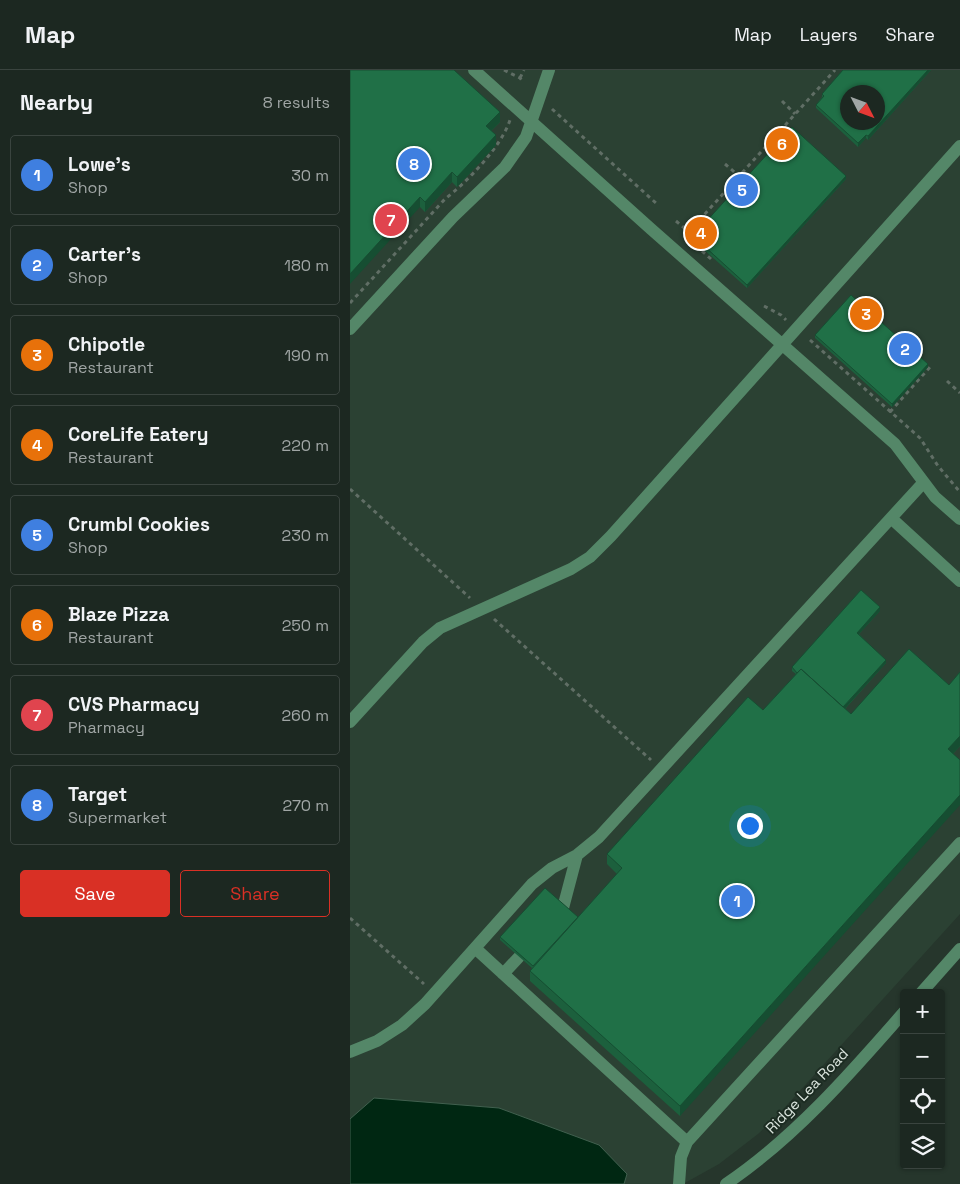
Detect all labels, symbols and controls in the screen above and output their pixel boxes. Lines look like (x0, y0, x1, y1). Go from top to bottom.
text: Map (25, 19, 75, 50)
text: Map (734, 23, 772, 46)
text: Layers (800, 23, 857, 46)
text: Share (885, 23, 935, 46)
north arrow (840, 85, 885, 130)
text: Nearby (20, 89, 93, 116)
text: 8 results (263, 92, 330, 113)
pin: 6 (766, 125, 798, 163)
pin: 8 (398, 145, 430, 183)
text: Lowe's (68, 152, 131, 177)
text: 1 (33, 165, 41, 186)
text: 30 m (291, 165, 329, 186)
pin: 5 (726, 171, 758, 209)
text: Shop (68, 177, 108, 198)
pin: 7 (375, 201, 407, 239)
pin: 4 (685, 214, 717, 252)
text: Carter's (68, 242, 141, 267)
text: 2 (32, 255, 42, 276)
text: 180 m (284, 255, 329, 276)
text: Shop (68, 267, 108, 288)
pin: 3 (850, 295, 882, 333)
pin: 2 (889, 330, 921, 368)
text: Chipotle (68, 332, 145, 357)
text: 3 (32, 345, 42, 366)
text: 190 m (284, 345, 329, 366)
text: Restaurant (68, 357, 154, 378)
text: CoreLife Eatery (68, 422, 208, 447)
text: 4 (32, 435, 42, 456)
text: 220 m (282, 435, 329, 456)
text: Restaurant (68, 447, 154, 468)
text: Crumbl Cookies (68, 512, 210, 537)
text: 5 (32, 525, 42, 546)
text: 230 m (282, 525, 329, 546)
text: Shop (68, 537, 108, 558)
text: Blaze Pizza (68, 602, 169, 627)
text: 6 (32, 615, 42, 636)
text: 250 m (282, 615, 329, 636)
text: Restaurant (68, 627, 154, 648)
text: CVS Pharmacy (68, 692, 200, 717)
text: 7 (33, 705, 41, 726)
text: 260 m (281, 705, 329, 726)
text: Pharmacy (68, 717, 145, 738)
text: Target (68, 782, 127, 807)
text: 8 (32, 795, 42, 816)
text: 270 m (282, 795, 329, 816)
text: Supermarket (68, 807, 167, 828)
your location (737, 813, 763, 839)
button: Save (20, 870, 170, 917)
button: Share (180, 870, 330, 917)
pin: 1 (721, 882, 753, 920)
map controls (900, 989, 945, 1169)
button: + (900, 989, 945, 1034)
button: − (900, 1034, 945, 1079)
street label: Ridge Lea Road (761, 1044, 852, 1137)
button: locate (900, 1079, 945, 1124)
button: layers (900, 1124, 945, 1169)

